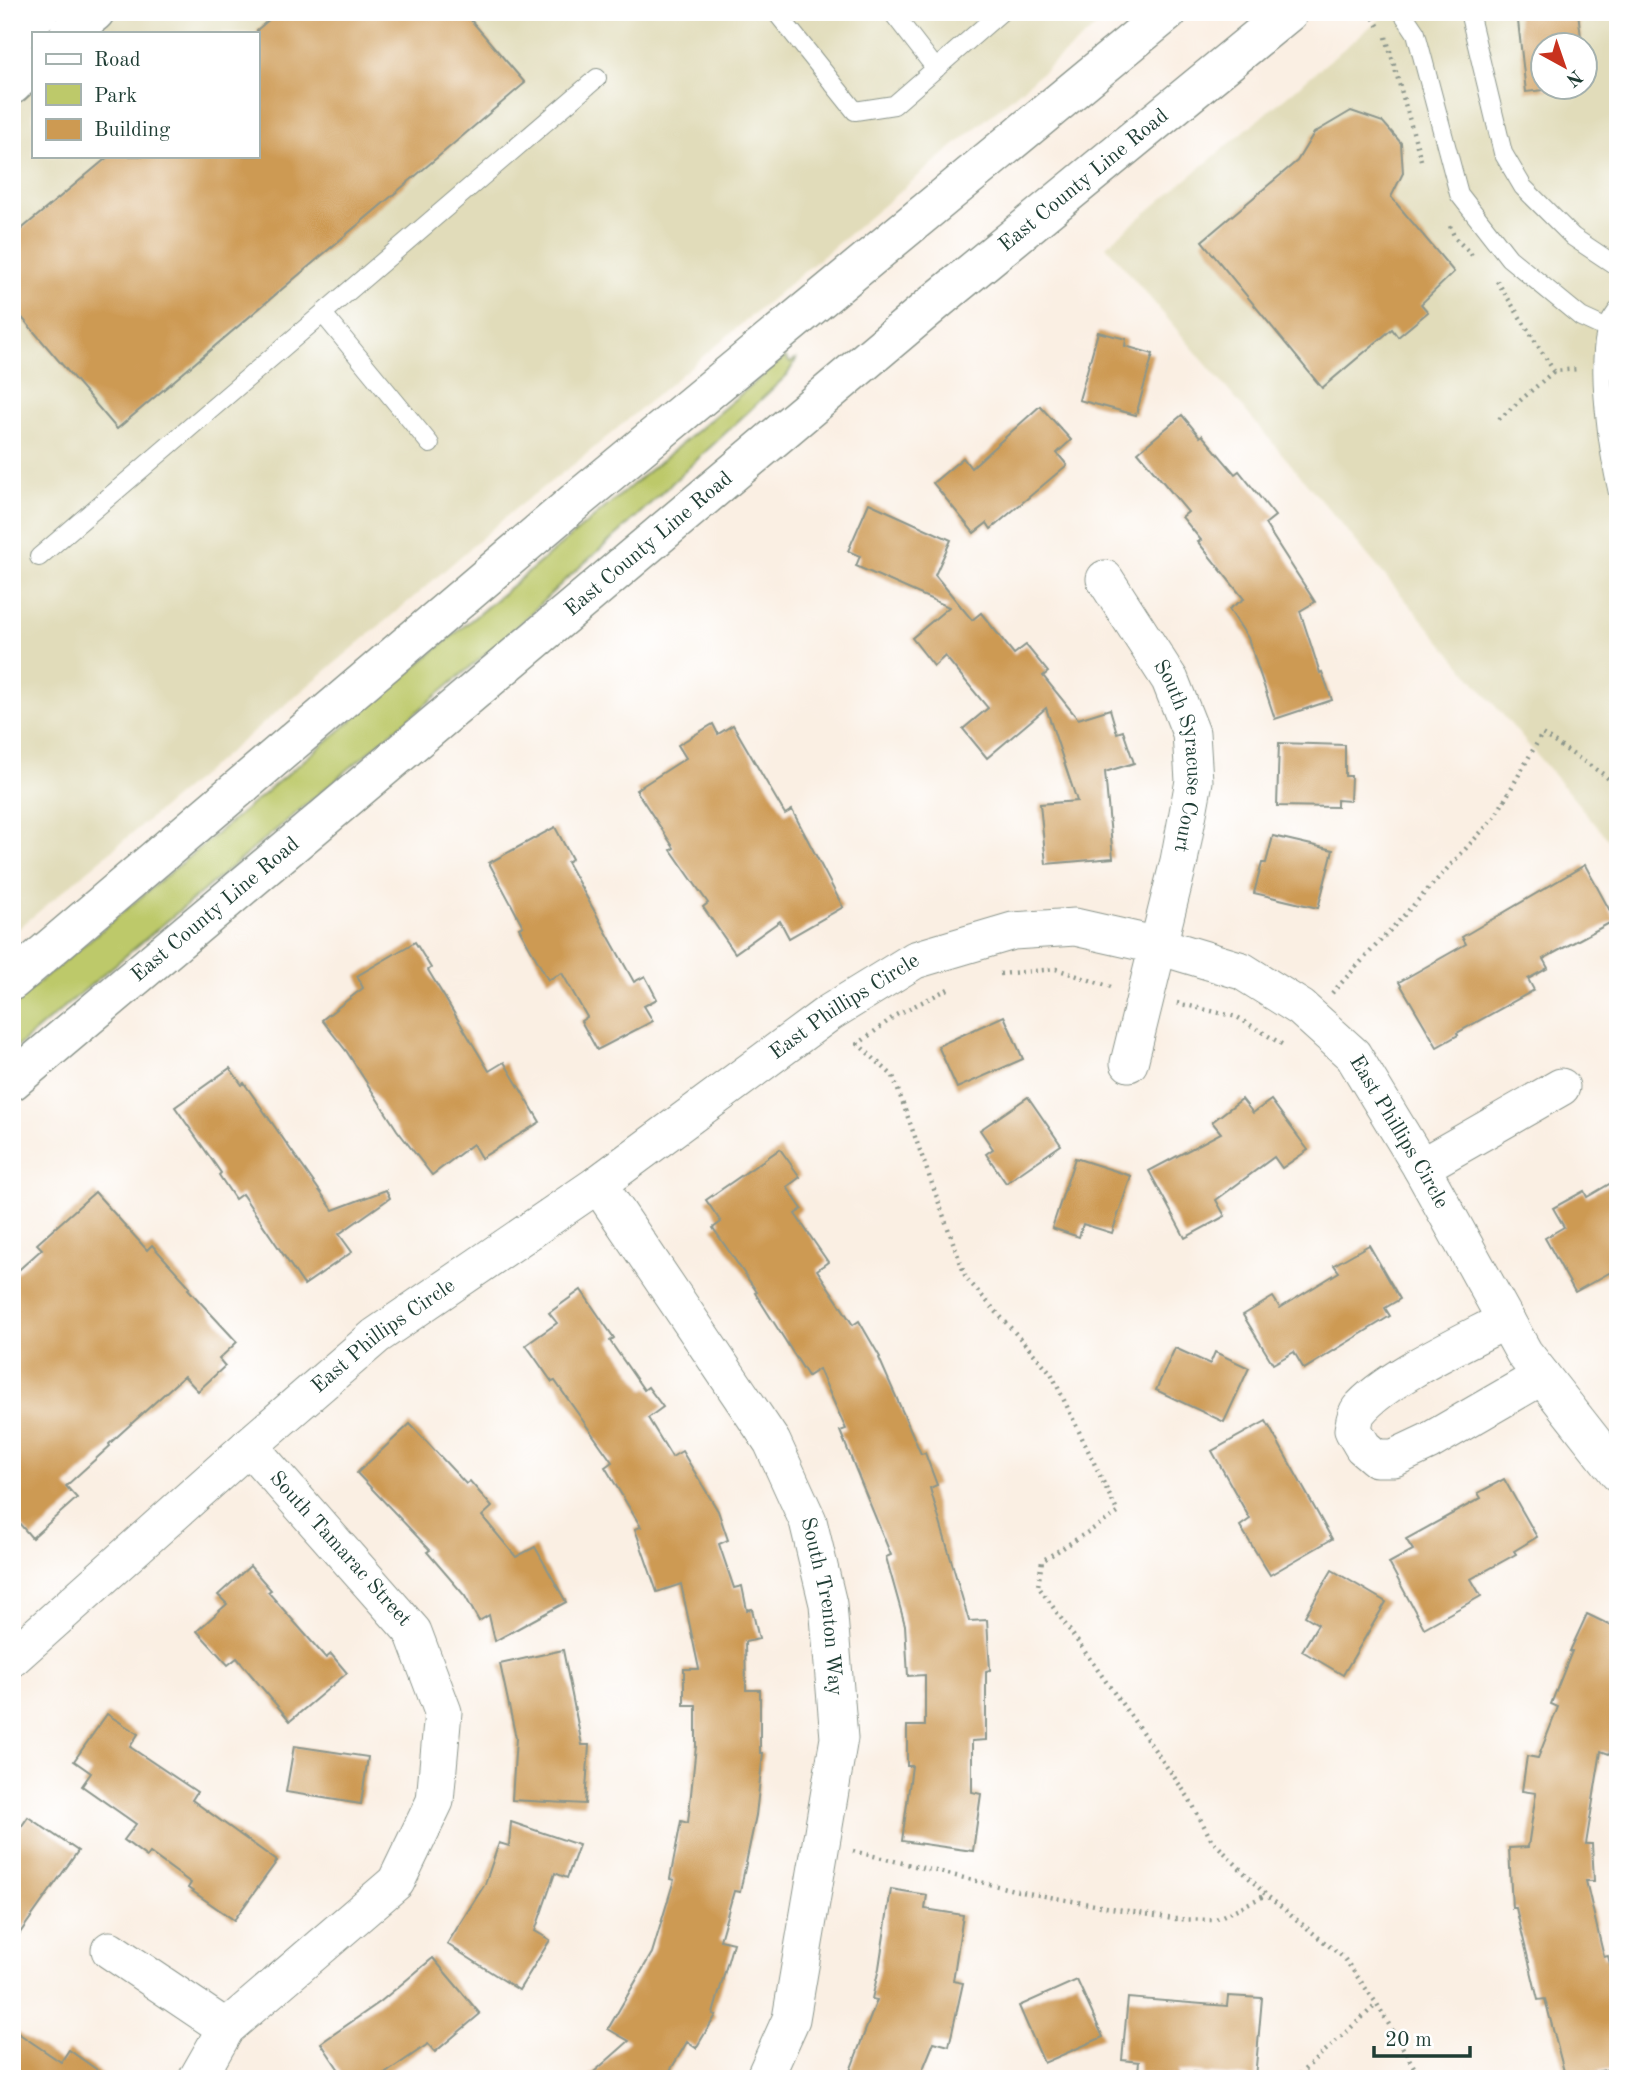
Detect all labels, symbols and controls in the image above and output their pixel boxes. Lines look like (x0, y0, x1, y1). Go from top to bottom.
legend (32, 32, 259, 158)
north arrow (1528, 32, 1598, 102)
text: Road (94, 50, 141, 71)
text: N (1561, 65, 1585, 89)
text: Park (94, 86, 137, 107)
street label: East County Line Road (995, 105, 1172, 256)
text: Building (94, 120, 171, 141)
street label: East County Line Road (561, 467, 737, 620)
street label: South Syracuse Court (1149, 656, 1205, 854)
street label: East County Line Road (127, 833, 303, 986)
street label: East Phillips Circle (766, 950, 923, 1063)
street label: East Phillips Circle (1345, 1052, 1452, 1212)
street label: East Phillips Circle (308, 1275, 459, 1397)
street label: South Tamarac Street (265, 1468, 415, 1630)
street label: South Trenton Way (797, 1515, 846, 1697)
scale bar (1374, 2014, 1471, 2058)
text: 20 m (1385, 2030, 1432, 2051)

